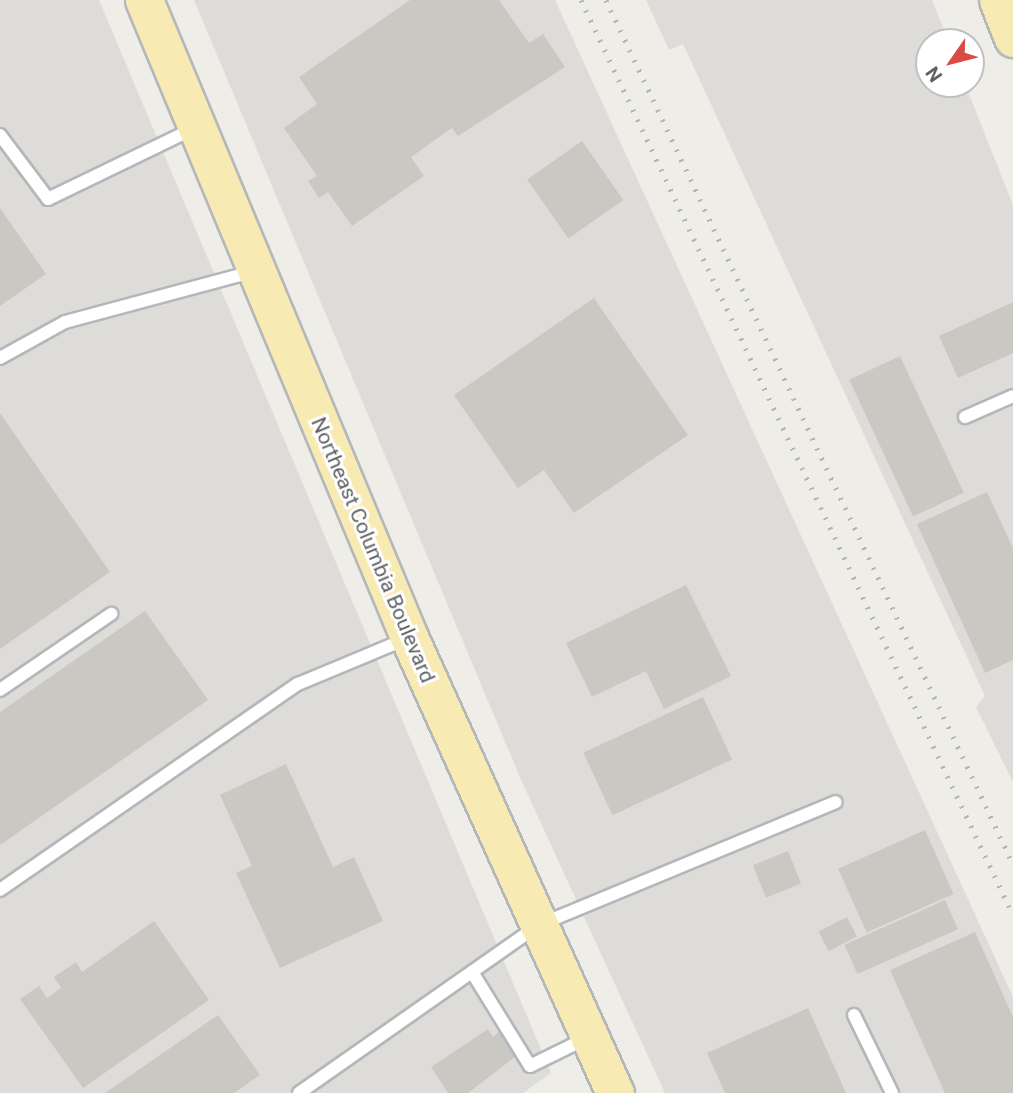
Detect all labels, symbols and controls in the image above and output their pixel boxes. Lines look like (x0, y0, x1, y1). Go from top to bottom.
north arrow (915, 28, 985, 98)
text: N (921, 62, 947, 86)
street label: Northeast Columbia Boulevard (306, 414, 440, 686)

